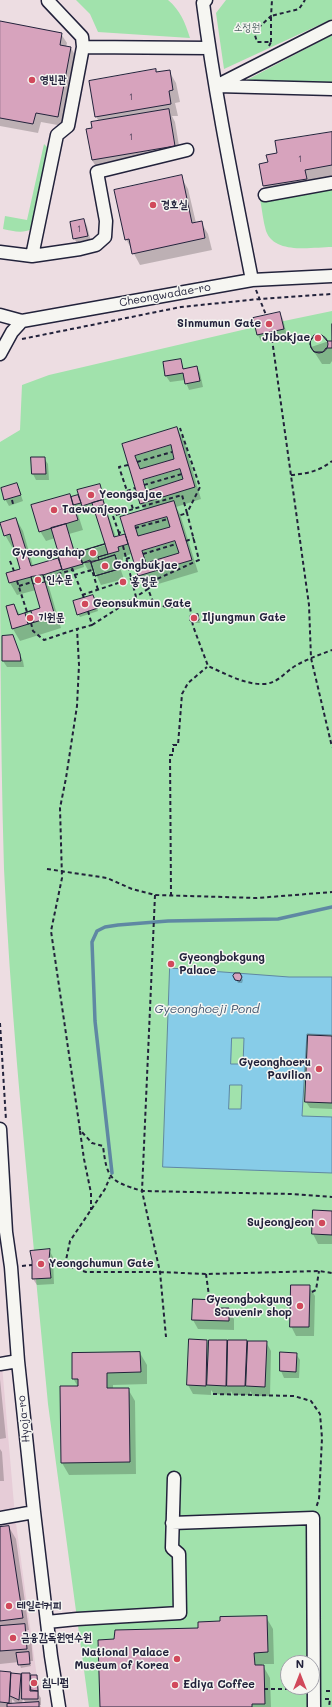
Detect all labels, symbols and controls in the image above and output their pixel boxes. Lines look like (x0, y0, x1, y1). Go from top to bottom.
park label: 소정원 (234, 21, 260, 35)
place label: 영빈관 (40, 73, 67, 87)
marker: 영빈관 (27, 75, 37, 85)
house number: 1 (129, 92, 133, 102)
house number: 1 (129, 132, 133, 142)
house number: 1 (298, 154, 302, 164)
place label: 경호실 (161, 198, 188, 212)
marker: 경호실 (148, 200, 158, 210)
house number: 1 (77, 224, 81, 234)
street label: Cheongwadae-ro (118, 280, 212, 310)
place label: Sinmumun Gate (177, 317, 261, 331)
marker: Sinmumun Gate (264, 319, 274, 329)
place label: Jibokjae (262, 331, 310, 345)
marker: Jibokjae (313, 333, 323, 343)
place label: Yeongsajae (99, 488, 162, 502)
marker: Yeongsajae (86, 490, 96, 500)
place label: Taewonjeon (62, 503, 127, 517)
marker: Taewonjeon (49, 505, 59, 515)
place label: Gyeongsahap (12, 546, 85, 560)
marker: Gyeongsahap (88, 548, 98, 558)
place label: Gongbukjae (113, 559, 178, 573)
marker: Gongbukjae (100, 561, 110, 571)
place label: 인수문 (46, 573, 73, 587)
marker: 인수문 (33, 575, 43, 585)
place label: 홍경문 (131, 575, 158, 589)
marker: 홍경문 (118, 577, 128, 587)
place label: Geonsukmun Gate (93, 597, 191, 611)
marker: Geonsukmun Gate (80, 599, 90, 609)
place label: 기원문 (38, 611, 65, 625)
place label: Iljungmun Gate (202, 611, 286, 625)
marker: 기원문 (25, 613, 35, 623)
marker: Iljungmun Gate (189, 613, 199, 623)
place label: Gyeongbokgung Palace (179, 951, 265, 977)
marker: Gyeongbokgung Palace (166, 959, 176, 969)
water label: Gyeonghoeji Pond (155, 1002, 259, 1016)
place label: Gyeonghoeru Pavilion (239, 1056, 311, 1082)
marker: Gyeonghoeru Pavilion (314, 1064, 324, 1074)
place label: Sujeongjeon (247, 1216, 314, 1230)
marker: Sujeongjeon (317, 1218, 327, 1228)
place label: Yeongchumun Gate (49, 1257, 154, 1271)
marker: Yeongchumun Gate (36, 1259, 46, 1269)
place label: Gyeongbokgung Souvenir shop (206, 1293, 292, 1319)
marker: Gyeongbokgung Souvenir shop (295, 1301, 305, 1311)
street label: Hyoja-ro (15, 1395, 33, 1443)
place label: 테일러커피 (17, 1599, 61, 1613)
marker: 테일러커피 (4, 1601, 14, 1611)
place label: 금융감독원연수원 (21, 1631, 92, 1645)
marker: 금융감독원연수원 (8, 1633, 18, 1643)
place label: National Palace Museum of Korea (74, 1646, 169, 1672)
marker: National Palace Museum of Korea (172, 1654, 182, 1664)
north arrow (280, 1655, 320, 1695)
text: N (296, 1656, 304, 1671)
place label: 침니펍 (42, 1676, 69, 1690)
marker: 침니펍 (29, 1678, 39, 1688)
place label: Ediya Coffee (183, 1678, 255, 1692)
marker: Ediya Coffee (170, 1680, 180, 1690)

